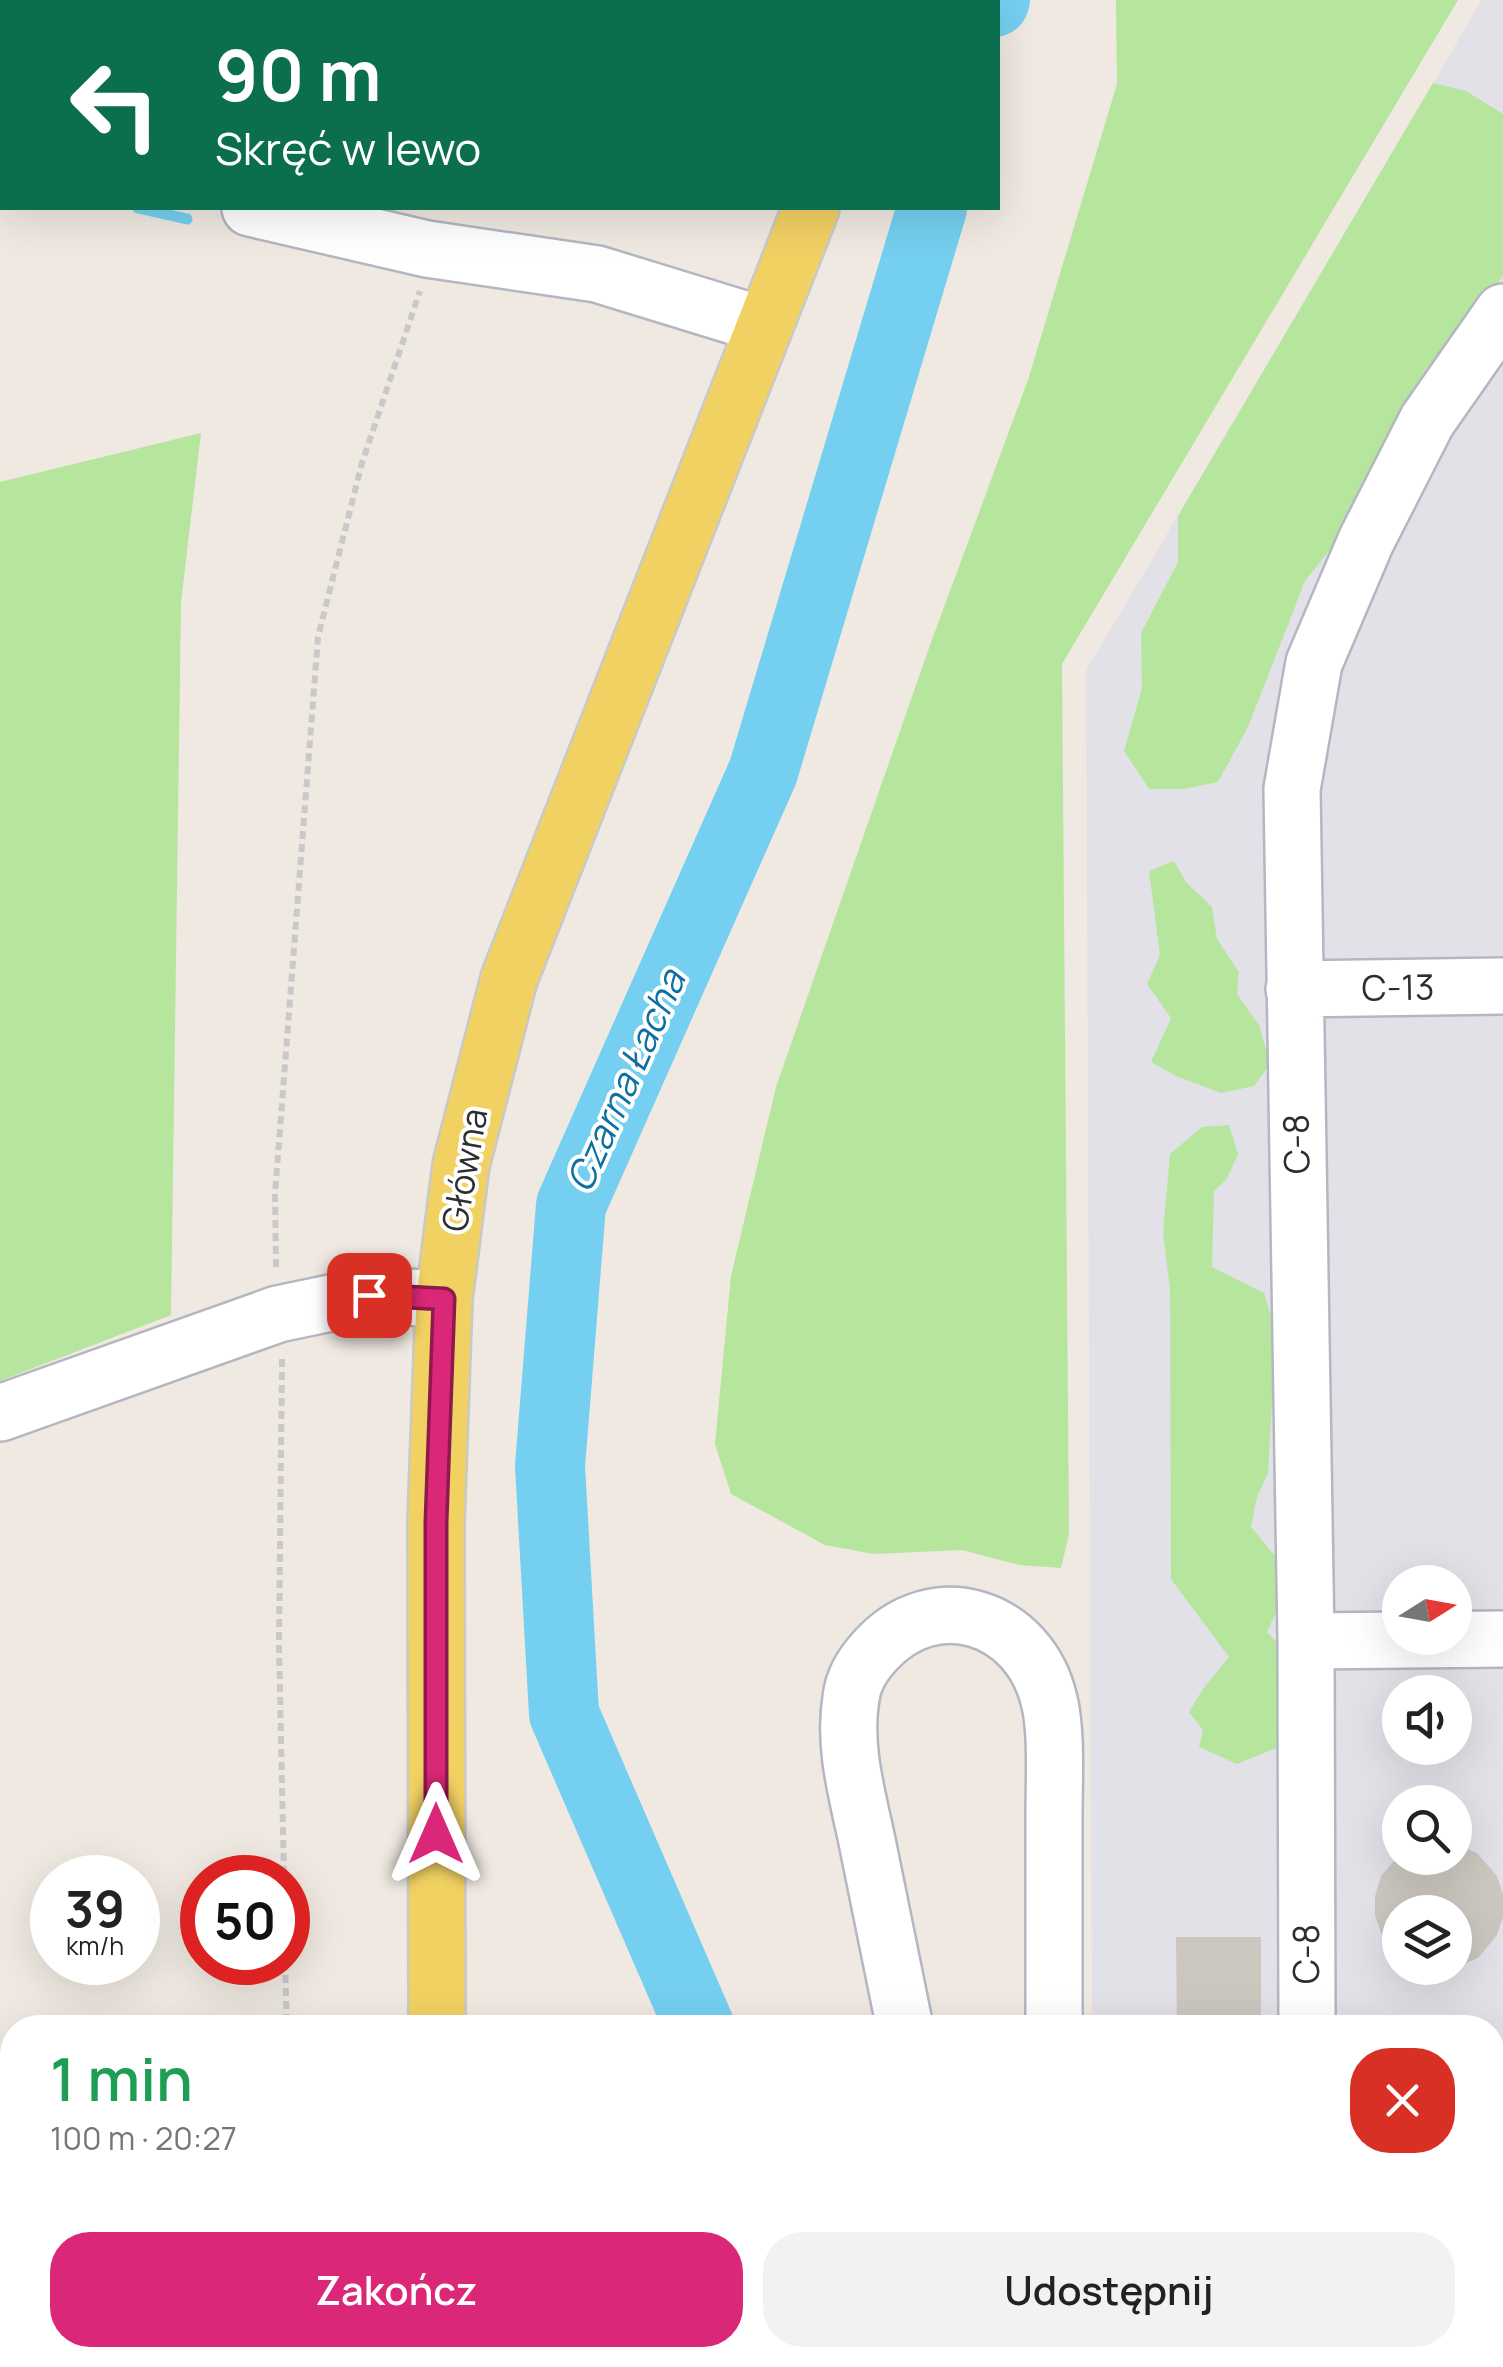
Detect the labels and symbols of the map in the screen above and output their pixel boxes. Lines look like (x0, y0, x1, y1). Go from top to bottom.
water label: Czarna Łacha (552, 959, 697, 1199)
street label: C-13 (1361, 962, 1435, 1012)
street label: Główna (430, 1104, 498, 1235)
street label: C-8 (1271, 1114, 1321, 1174)
pin (327, 1253, 412, 1338)
north arrow (1382, 1565, 1472, 1655)
position arrow (384, 1782, 488, 1886)
speed limit sign: 50 (180, 1855, 310, 1985)
street label: C-8 (1282, 1924, 1330, 1984)

